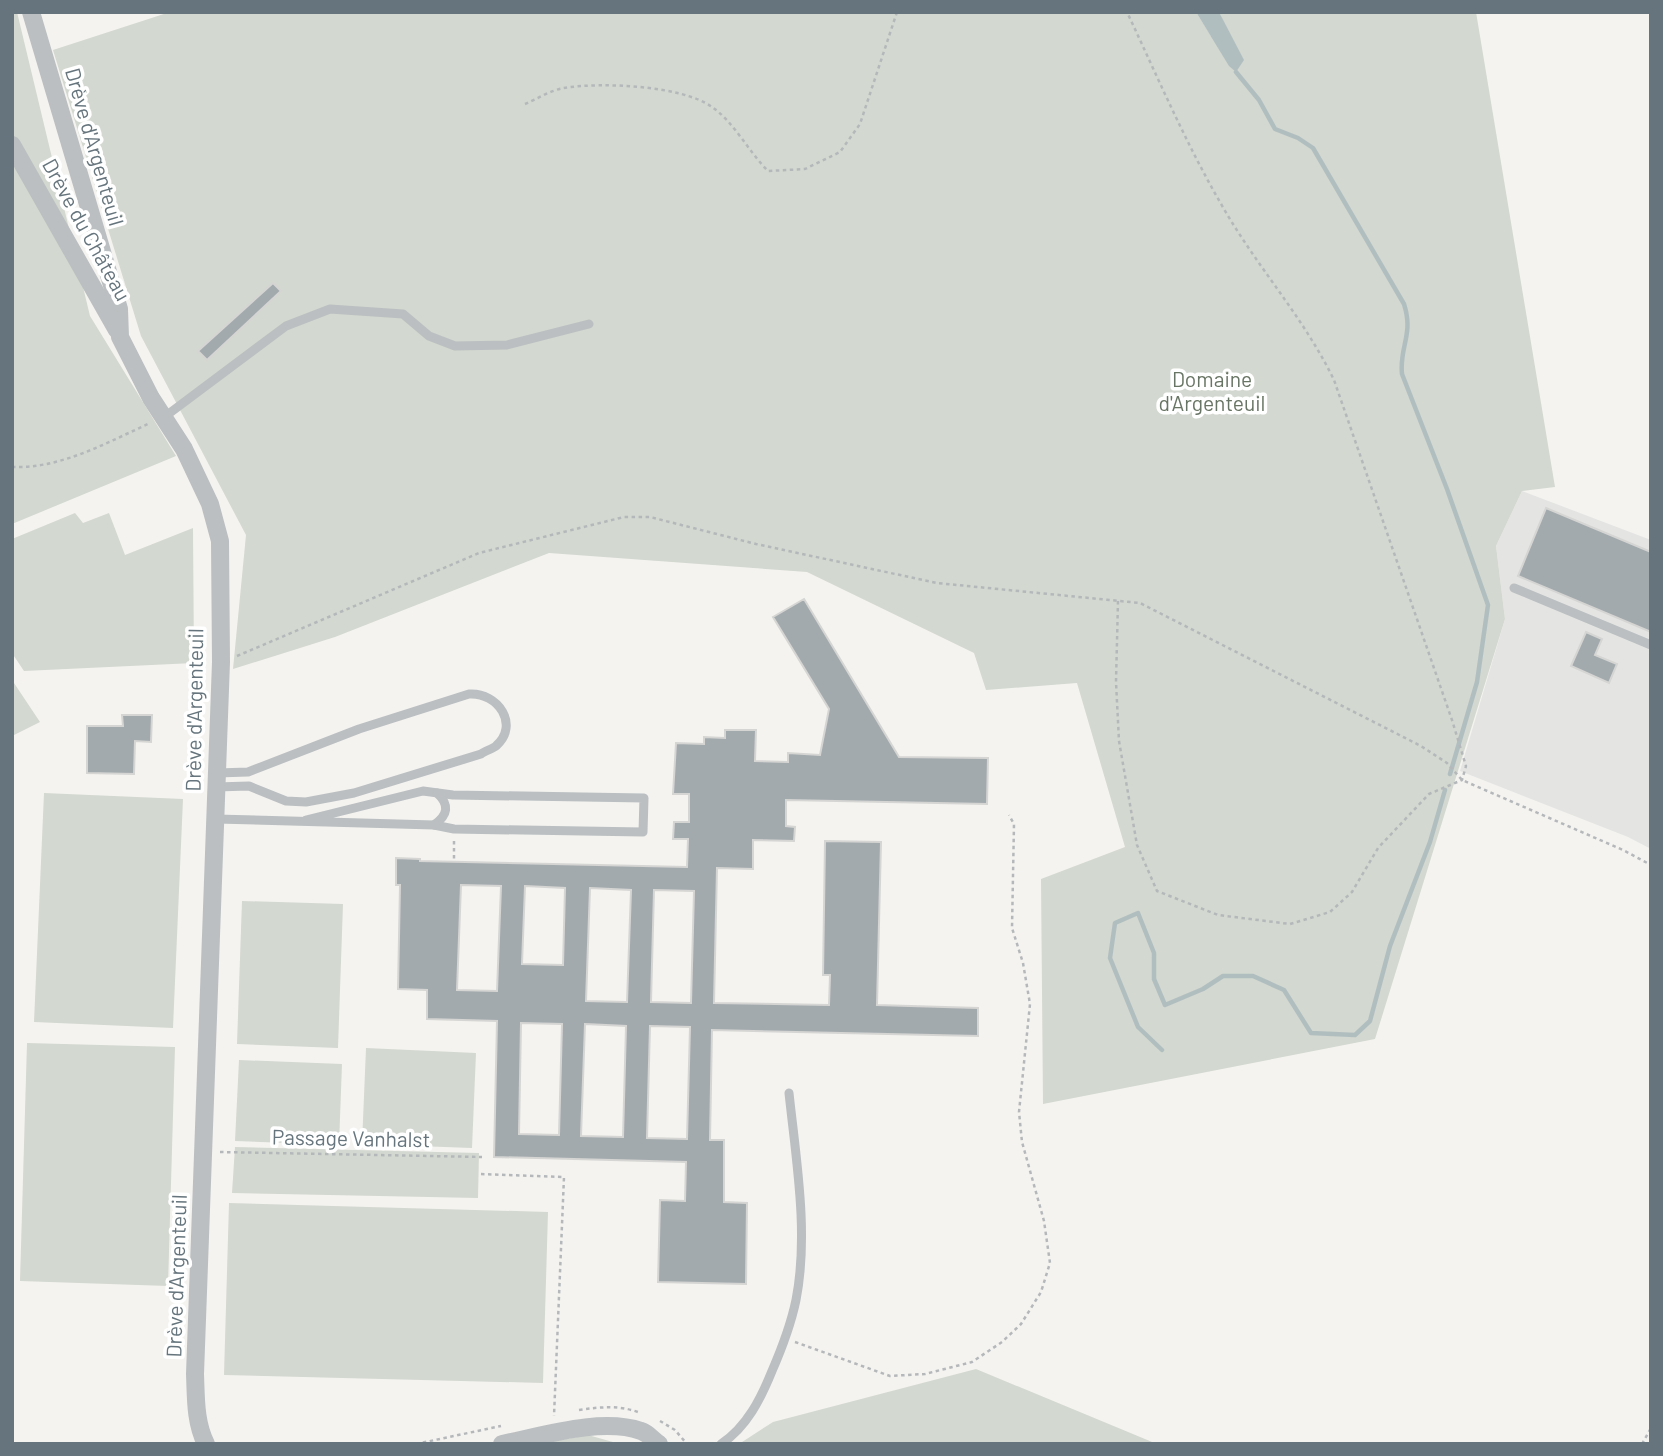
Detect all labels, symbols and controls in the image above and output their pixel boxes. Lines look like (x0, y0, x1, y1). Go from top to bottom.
street label: Drève d'Argenteuil (61, 65, 130, 229)
street label: Drève du Château (38, 154, 137, 305)
park label: Domaine d'Argenteuil (1159, 366, 1265, 415)
street label: Drève d'Argenteuil (180, 628, 207, 792)
street label: Passage Vanhalst (272, 1124, 430, 1151)
street label: Drève d'Argenteuil (160, 1194, 191, 1358)

